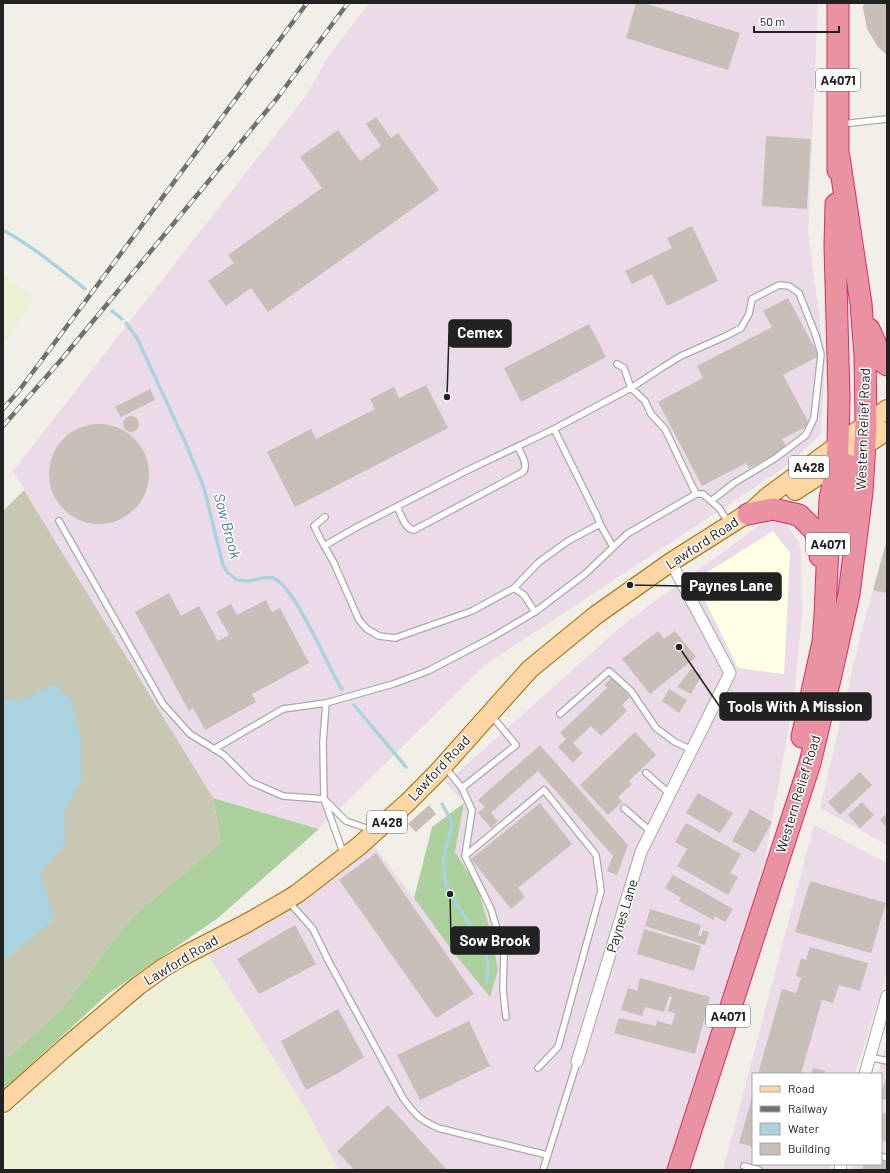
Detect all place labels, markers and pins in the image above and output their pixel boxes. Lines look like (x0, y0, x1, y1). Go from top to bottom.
callout: Cemex (449, 320, 511, 347)
callout: Paynes Lane (682, 573, 781, 600)
callout: Tools With A Mission (720, 693, 871, 720)
callout: Sow Brook (451, 927, 539, 954)

